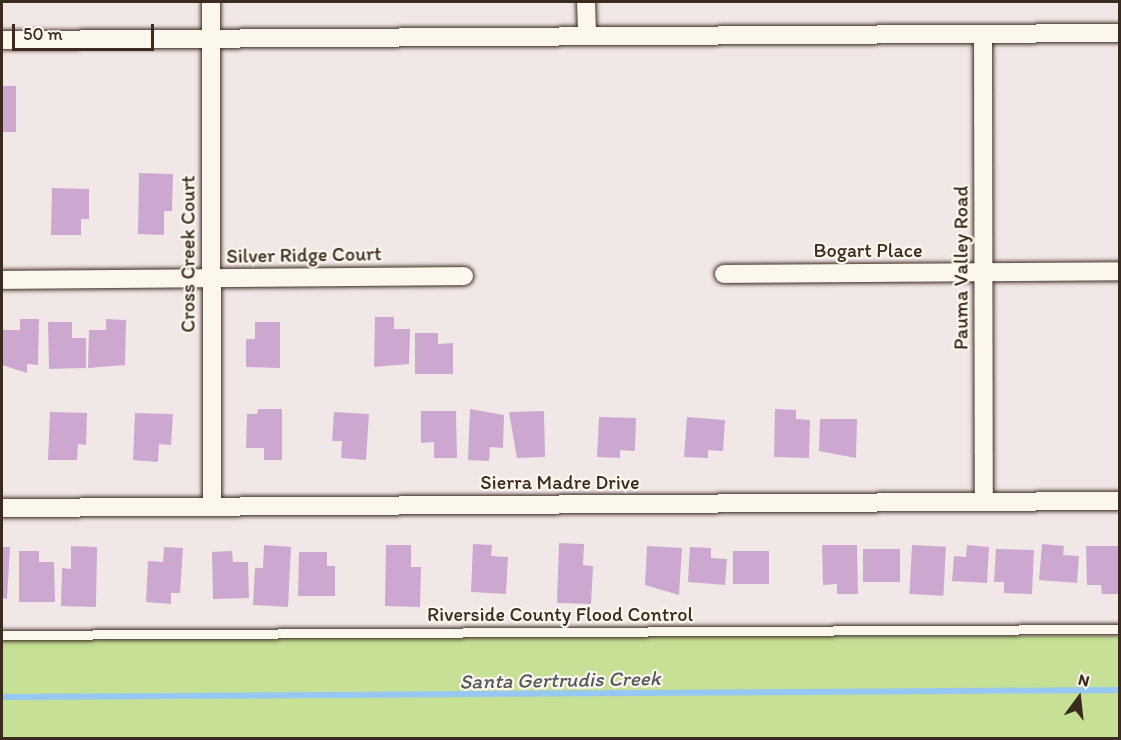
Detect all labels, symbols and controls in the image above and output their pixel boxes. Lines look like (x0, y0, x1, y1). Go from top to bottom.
scale bar (15, 12, 158, 50)
text: 50 m (23, 23, 63, 45)
street label: Cross Creek Court (176, 175, 200, 333)
street label: Pauma Valley Road (949, 186, 973, 350)
street label: Bogart Place (814, 238, 922, 262)
street label: Silver Ridge Court (226, 242, 382, 268)
street label: Sierra Madre Drive (480, 470, 640, 494)
street label: Riverside County Flood Control (427, 602, 693, 626)
water label: Santa Gertrudis Creek (459, 666, 661, 694)
north arrow (1049, 668, 1109, 728)
text: N (1076, 670, 1091, 691)

